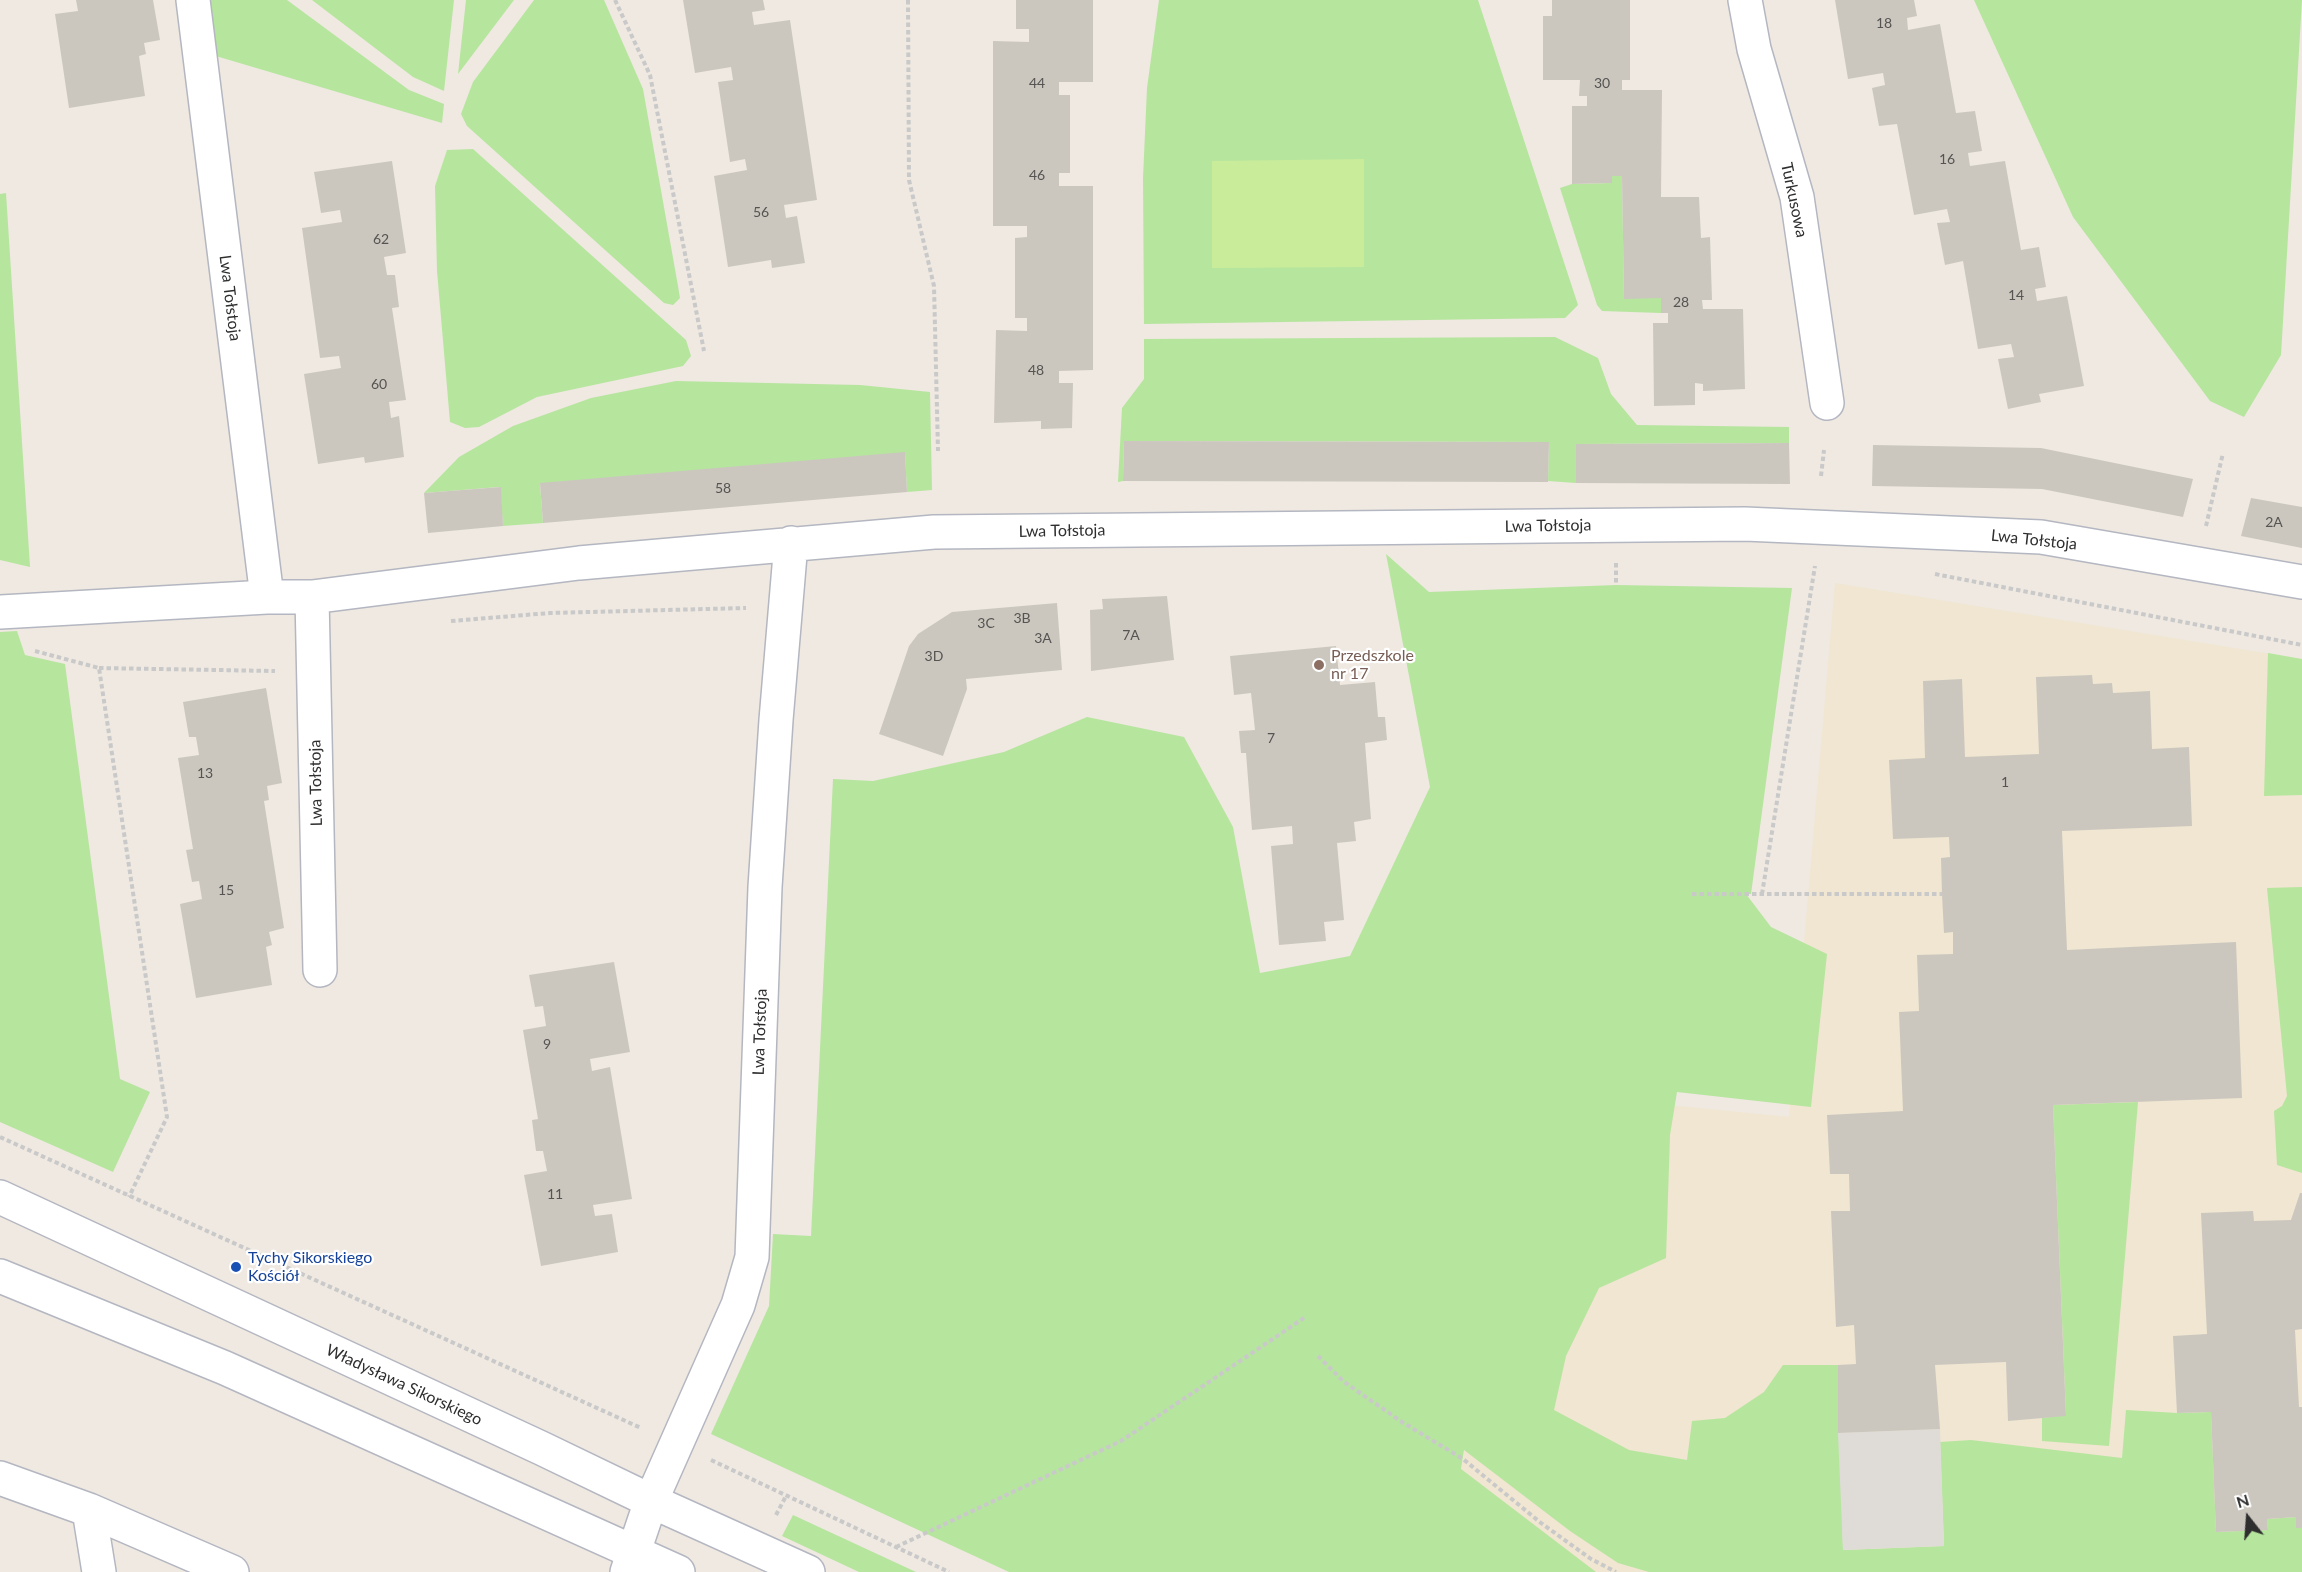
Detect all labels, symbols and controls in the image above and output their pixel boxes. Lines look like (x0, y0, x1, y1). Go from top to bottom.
house number: 18 (1876, 15, 1892, 31)
house number: 44 (1029, 75, 1045, 91)
house number: 30 (1594, 75, 1610, 91)
house number: 16 (1939, 151, 1955, 167)
street label: Turkusowa (1777, 161, 1811, 239)
house number: 46 (1029, 167, 1045, 183)
house number: 56 (753, 204, 769, 220)
house number: 62 (373, 231, 389, 247)
street label: Lwa Tołstoja (215, 254, 245, 342)
house number: 14 (2008, 287, 2024, 303)
house number: 28 (1673, 294, 1689, 310)
house number: 48 (1028, 362, 1044, 378)
house number: 60 (371, 376, 387, 392)
house number: 58 (715, 480, 731, 496)
house number: 2A (2265, 514, 2283, 530)
street label: Lwa Tołstoja (1505, 516, 1591, 536)
street label: Lwa Tołstoja (1019, 521, 1105, 541)
street label: Lwa Tołstoja (1990, 526, 2078, 554)
house number: 3B (1013, 610, 1031, 626)
house number: 3C (977, 615, 995, 631)
house number: 7A (1122, 627, 1140, 643)
house number: 3A (1034, 630, 1052, 646)
place label: Przedszkole nr 17 (1331, 646, 1414, 684)
house number: 3D (925, 648, 943, 664)
marker: Przedszkole nr 17 (1312, 658, 1326, 672)
house number: 7 (1267, 730, 1275, 746)
street label: Lwa Tołstoja (306, 740, 326, 826)
house number: 13 (197, 765, 213, 781)
house number: 1 (2001, 774, 2009, 790)
house number: 15 (218, 882, 234, 898)
street label: Lwa Tołstoja (749, 988, 771, 1076)
house number: 9 (543, 1036, 551, 1052)
house number: 11 (547, 1186, 563, 1202)
place label: Tychy Sikorskiego Kościół (248, 1248, 372, 1286)
marker: Tychy Sikorskiego Kościół (229, 1260, 243, 1274)
street label: Władysława Sikorskiego (323, 1340, 485, 1430)
north arrow (2218, 1488, 2278, 1548)
text: N (2234, 1489, 2251, 1511)

